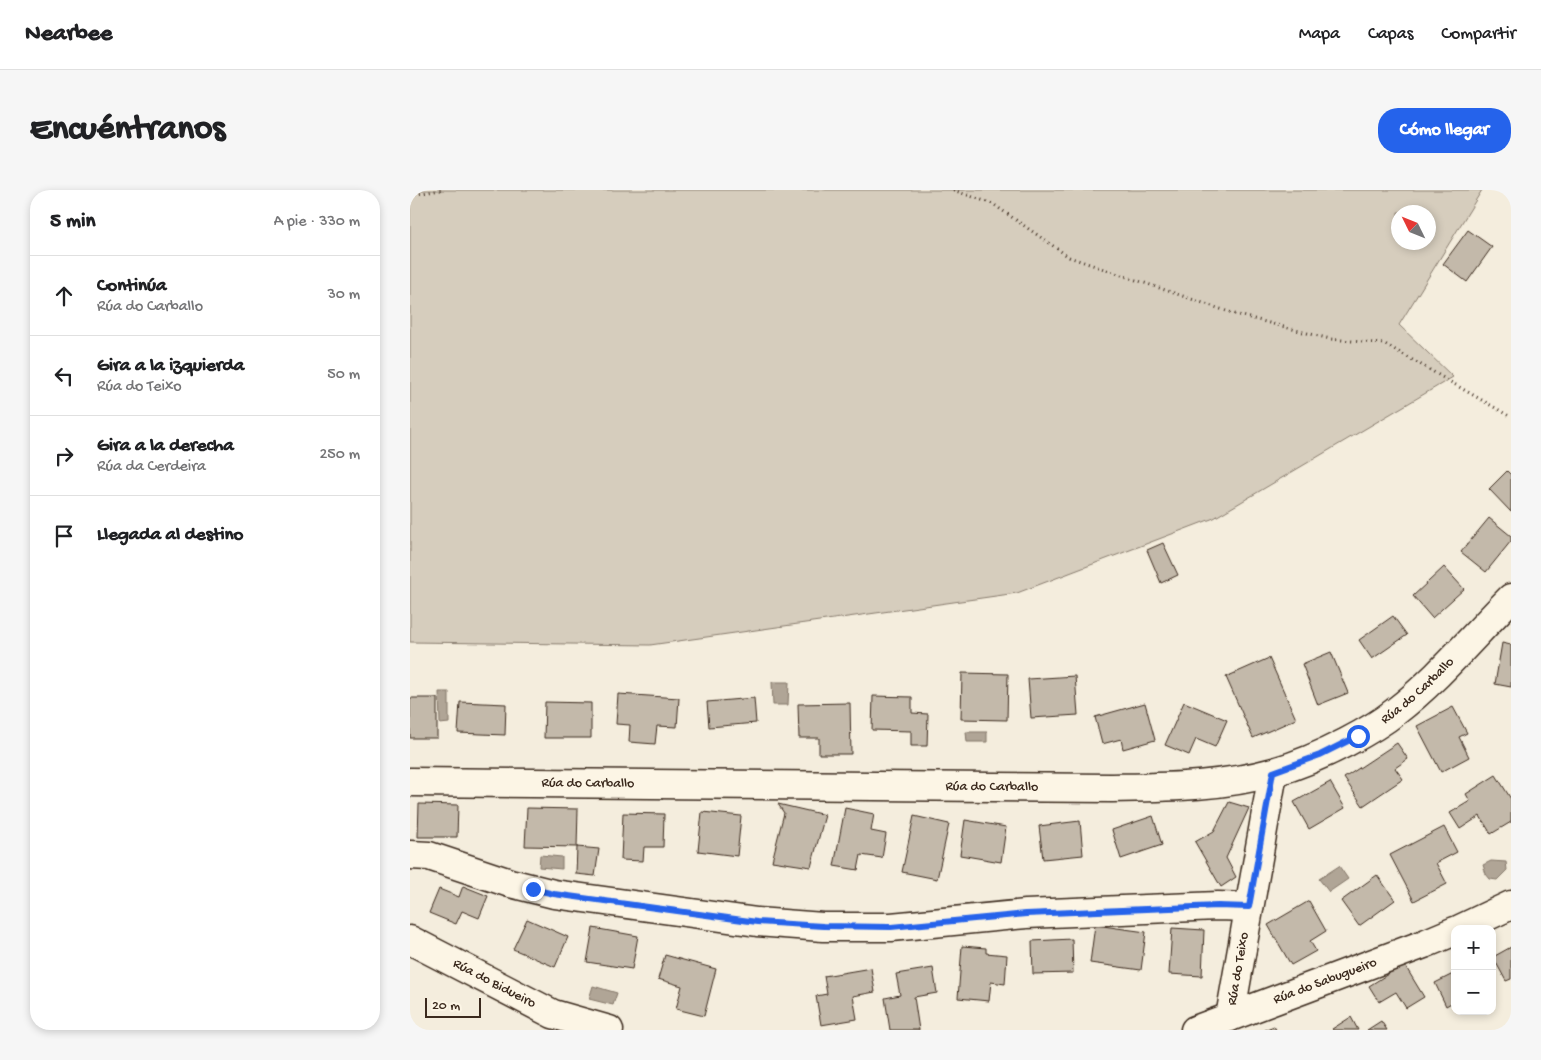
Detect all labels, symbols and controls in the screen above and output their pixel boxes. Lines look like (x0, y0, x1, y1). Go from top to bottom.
text: Nearbee (25, 20, 112, 49)
text: Mapa (1299, 24, 1340, 45)
text: Capas (1368, 24, 1413, 45)
text: Compartir (1441, 24, 1516, 45)
button: Cómo llegar (1378, 108, 1511, 153)
text: Encuéntranos (30, 110, 225, 151)
north arrow (1391, 205, 1436, 250)
text: 5 min (50, 210, 95, 235)
text: A pie · 330 m (274, 213, 360, 232)
text: Continúa (97, 275, 167, 298)
icon: ahead (50, 282, 78, 310)
text: 30 m (327, 286, 360, 305)
text: Rúa do Carballo (97, 298, 203, 317)
text: Gira a la izquierda (97, 355, 244, 378)
icon: left (50, 362, 78, 390)
text: 50 m (327, 366, 360, 385)
text: Rúa do Teixo (97, 378, 182, 397)
text: Gira a la derecha (97, 435, 234, 458)
icon: right (50, 442, 78, 470)
text: 250 m (320, 446, 360, 465)
text: Rúa da Cerdeira (97, 458, 206, 477)
icon: arrive (50, 522, 78, 550)
text: Llegada al destino (97, 524, 243, 547)
street label: Rúa do Carballo (1378, 654, 1458, 728)
route start (1347, 725, 1370, 748)
street label: Rúa do Carballo (542, 775, 634, 792)
street label: Rúa do Carballo (945, 778, 1038, 796)
route end (522, 878, 545, 901)
map controls (1451, 925, 1496, 1015)
button: + (1451, 925, 1496, 970)
street label: Rúa do Teixo (1224, 931, 1253, 1007)
street label: Rúa do Sabugueiro (1271, 954, 1379, 1008)
street label: Rúa do Bidueiro (450, 955, 539, 1012)
button: − (1451, 970, 1496, 1015)
scale bar (425, 995, 481, 1018)
text: 20 m (432, 998, 460, 1015)

